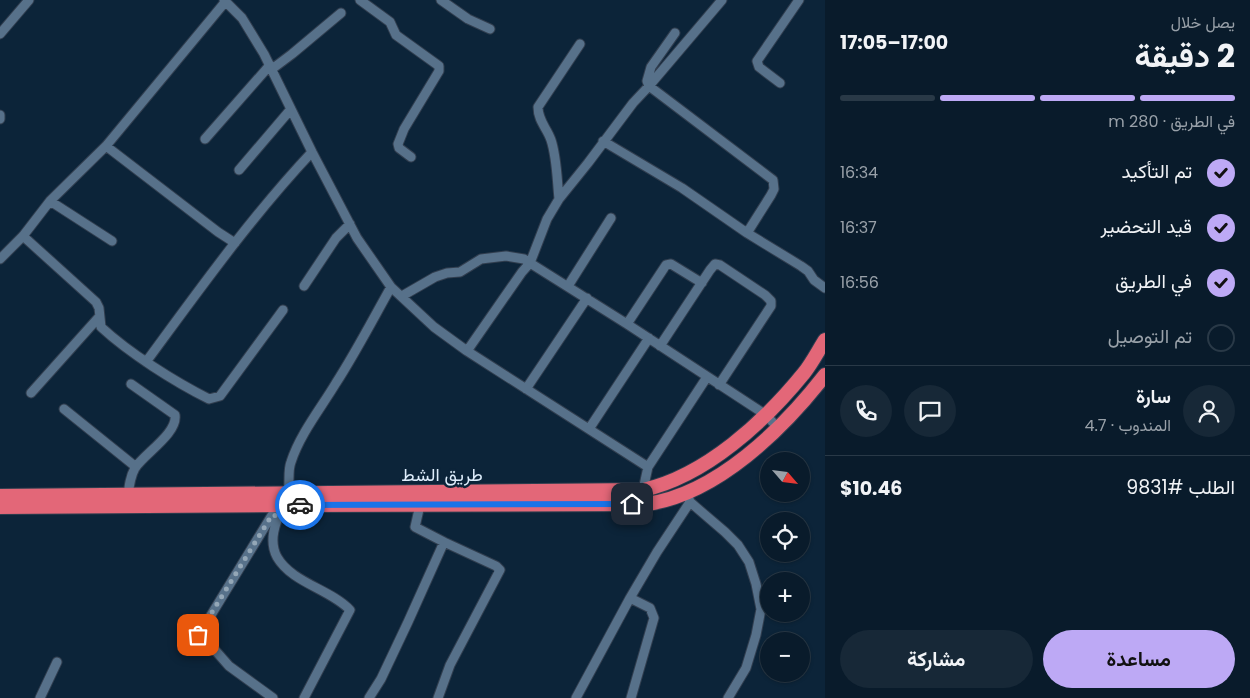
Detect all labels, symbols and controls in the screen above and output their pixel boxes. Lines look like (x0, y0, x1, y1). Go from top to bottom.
text: يصل خلال (1171, 11, 1235, 34)
text: 17:00–17:05 (840, 29, 948, 56)
text: 2 دقيقة (1134, 33, 1235, 78)
text: في الطريق · 280 m (1108, 110, 1235, 133)
text: تم التأكيد (1122, 158, 1192, 185)
icon: check (1207, 159, 1235, 187)
text: 16:34 (840, 161, 878, 184)
text: قيد التحضير (1100, 213, 1192, 240)
icon: check (1207, 214, 1235, 242)
text: 16:37 (840, 216, 877, 239)
text: في الطريق (1115, 268, 1192, 295)
icon: check (1207, 269, 1235, 297)
text: 16:56 (840, 271, 879, 294)
text: تم التوصيل (1108, 323, 1192, 350)
text: سارة (1136, 383, 1171, 410)
button: phone (840, 385, 892, 437)
button: chat (904, 385, 956, 437)
button: person (1183, 385, 1235, 437)
text: المندوب · 4.7 (1084, 414, 1171, 437)
north arrow (760, 452, 810, 502)
map controls (760, 452, 810, 682)
street label: طريق الشط (401, 462, 483, 487)
text: الطلب #9831 (1126, 474, 1235, 501)
text: $10.46 (840, 475, 902, 502)
courier (275, 480, 325, 530)
pin (611, 483, 653, 525)
icon: home (618, 490, 646, 518)
icon: car (286, 491, 314, 519)
button: locate (760, 512, 810, 562)
button: + (760, 572, 810, 622)
pin (177, 614, 219, 656)
icon: bag (184, 621, 212, 649)
button: مشاركة (840, 630, 1033, 688)
button: مساعدة (1043, 630, 1235, 688)
button: − (760, 632, 810, 682)

